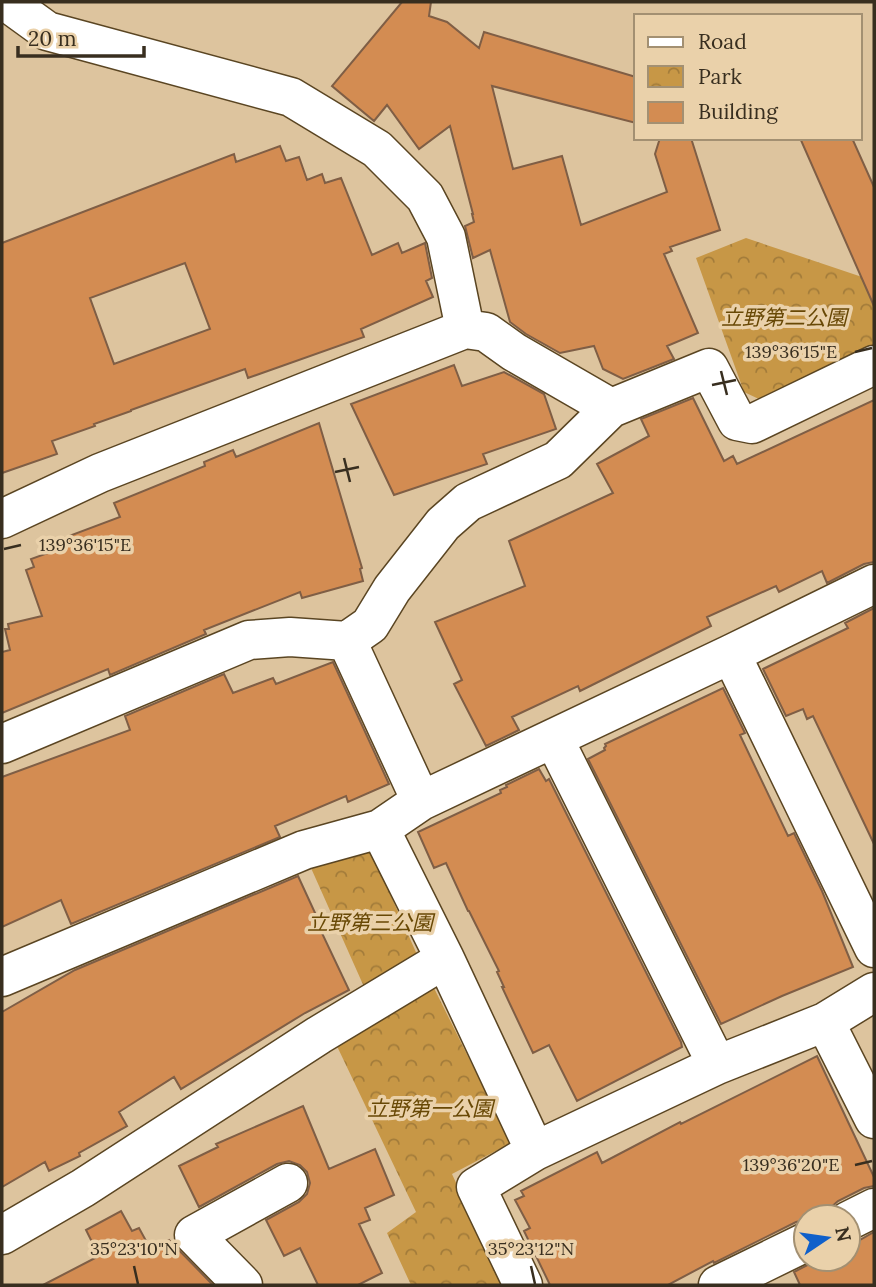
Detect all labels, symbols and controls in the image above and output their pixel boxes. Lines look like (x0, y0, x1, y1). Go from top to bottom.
scale bar (18, 14, 144, 58)
legend (634, 14, 862, 140)
text: 20 m (28, 25, 77, 52)
text: Road (698, 28, 747, 55)
text: Park (698, 63, 742, 90)
text: Building (698, 98, 778, 125)
park label: 立野第二公園 (721, 304, 850, 331)
text: 139°36'15"E (745, 340, 837, 363)
text: 139°36'15"E (39, 533, 131, 556)
park label: 立野第三公園 (307, 909, 436, 936)
park label: 立野第一公園 (367, 1095, 496, 1122)
text: 139°36'20"E (743, 1153, 839, 1176)
north arrow (792, 1203, 862, 1273)
text: N (830, 1224, 857, 1244)
text: 35°23'10"N (90, 1237, 178, 1260)
text: 35°23'12"N (488, 1237, 574, 1260)

